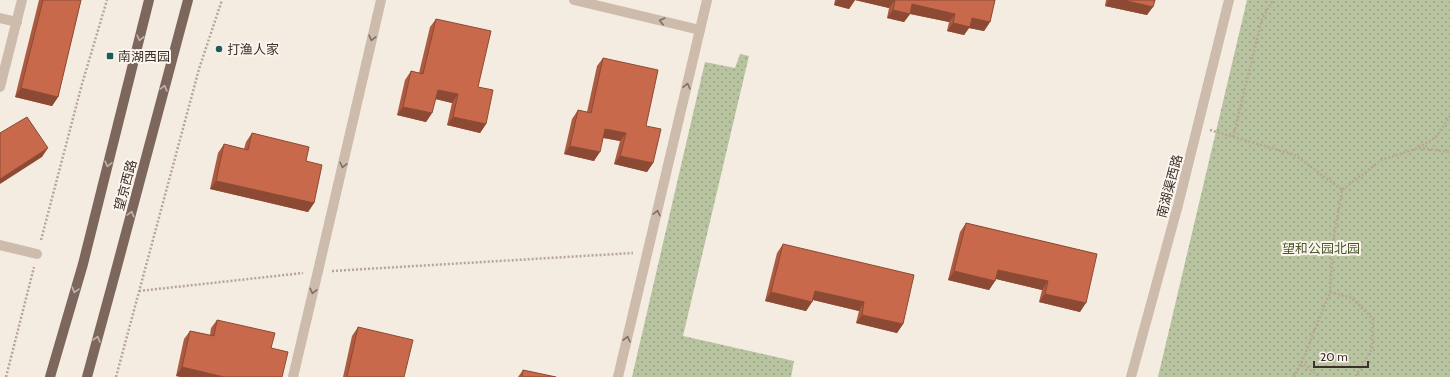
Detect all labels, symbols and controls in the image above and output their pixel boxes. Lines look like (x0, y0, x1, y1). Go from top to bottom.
one-way arrow (659, 17, 665, 25)
one-way arrow (136, 34, 145, 41)
one-way arrow (368, 34, 377, 41)
place label: 打渔人家 (227, 41, 279, 57)
marker: 打渔人家 (214, 44, 224, 54)
place label: 南湖西园 (118, 48, 170, 64)
marker: 南湖西园 (105, 51, 115, 61)
one-way arrow (682, 83, 690, 89)
one-way arrow (160, 85, 168, 92)
street label: 南湖渠西路 (1153, 153, 1185, 219)
street label: 望京西路 (111, 158, 139, 212)
one-way arrow (104, 160, 113, 167)
one-way arrow (339, 161, 347, 168)
one-way arrow (652, 209, 660, 216)
one-way arrow (127, 211, 135, 217)
park label: 望和公园北园 (1282, 240, 1360, 256)
one-way arrow (71, 286, 80, 293)
one-way arrow (310, 288, 318, 295)
one-way arrow (92, 336, 101, 343)
one-way arrow (622, 336, 630, 342)
scale bar (1314, 343, 1368, 369)
text: 20 m (1320, 349, 1348, 364)

